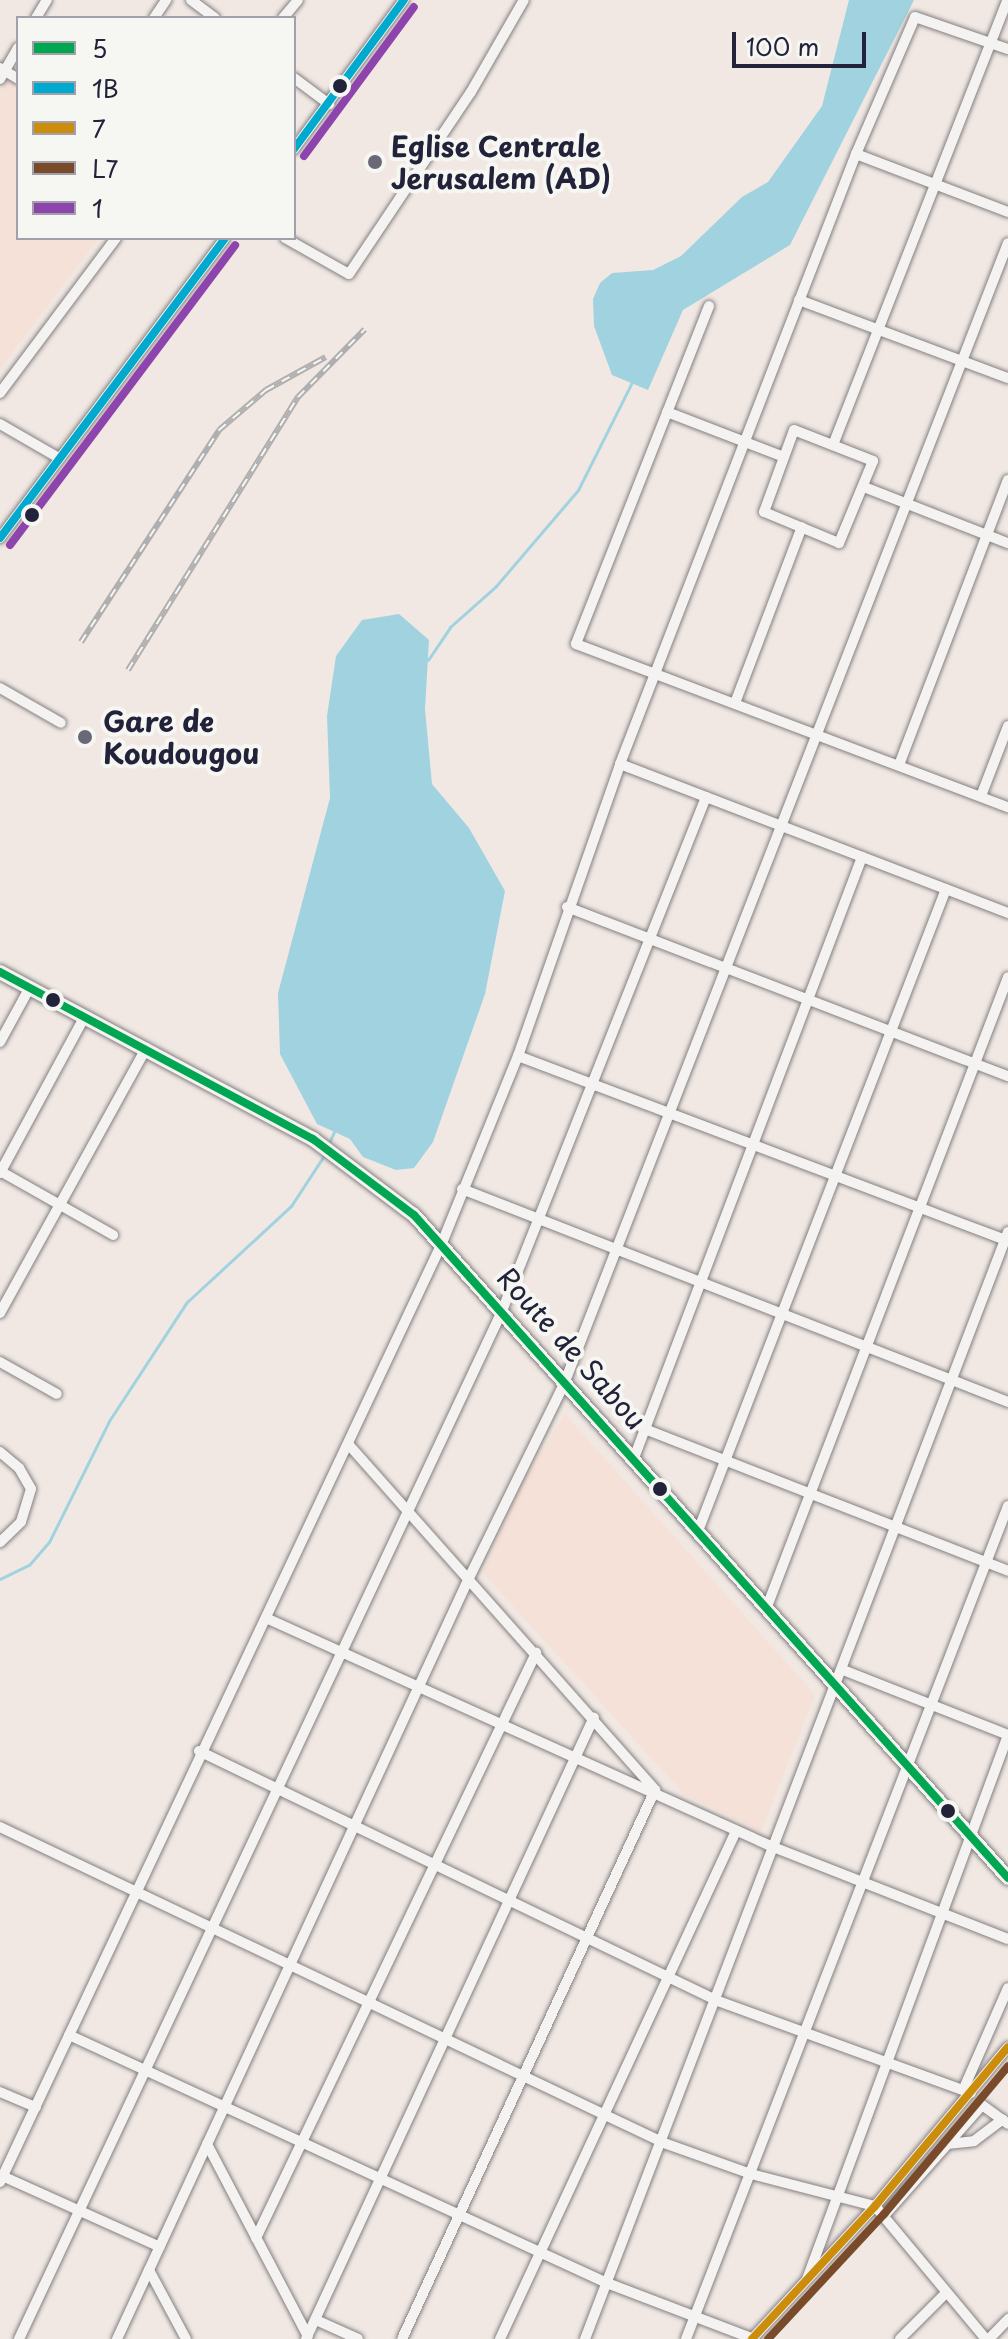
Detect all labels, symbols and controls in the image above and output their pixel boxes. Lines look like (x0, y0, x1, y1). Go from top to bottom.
legend (16, 16, 296, 240)
scale bar (736, 16, 870, 66)
text: 100 m (746, 28, 819, 64)
text: 5 (92, 30, 107, 66)
text: 1B (92, 70, 119, 106)
unlabelled marker (332, 78, 348, 94)
text: 7 (92, 110, 106, 146)
place label: Eglise Centrale Jerusalem (AD) (391, 129, 613, 195)
text: L7 (92, 150, 118, 186)
marker: Eglise Centrale Jerusalem (AD) (366, 153, 384, 171)
text: 1 (92, 190, 103, 226)
unlabelled marker (24, 507, 40, 523)
place label: Gare de Koudougou (103, 704, 259, 770)
marker: Gare de Koudougou (74, 726, 96, 748)
unlabelled marker (45, 992, 61, 1008)
street label: Route de Sabou (489, 1259, 655, 1437)
unlabelled marker (652, 1481, 668, 1497)
unlabelled marker (940, 1803, 956, 1819)

